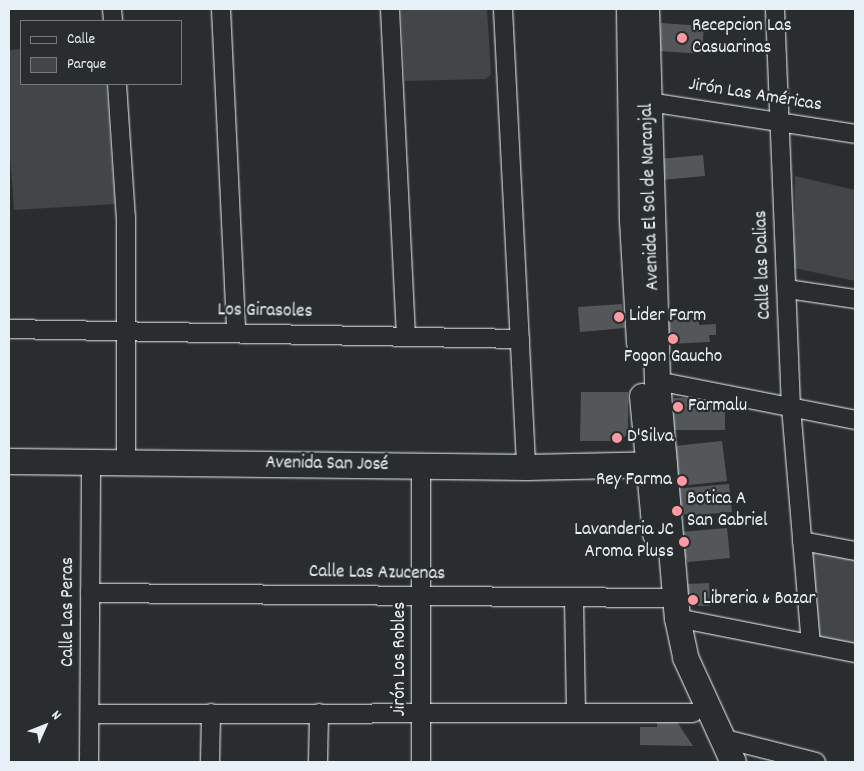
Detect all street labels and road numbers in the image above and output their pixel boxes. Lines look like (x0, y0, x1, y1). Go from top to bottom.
street label: Jirón Las Américas (687, 74, 823, 118)
street label: Avenida El Sol de Naranjal (636, 103, 666, 291)
street label: Calle las Dalias (751, 210, 777, 320)
street label: Los Girasoles (217, 300, 313, 324)
street label: Avenida San José (265, 453, 389, 477)
street label: Calle Las Peras (58, 557, 80, 667)
street label: Calle Las Azucenas (309, 561, 445, 587)
street label: Jirón Los Robles (390, 602, 412, 716)

